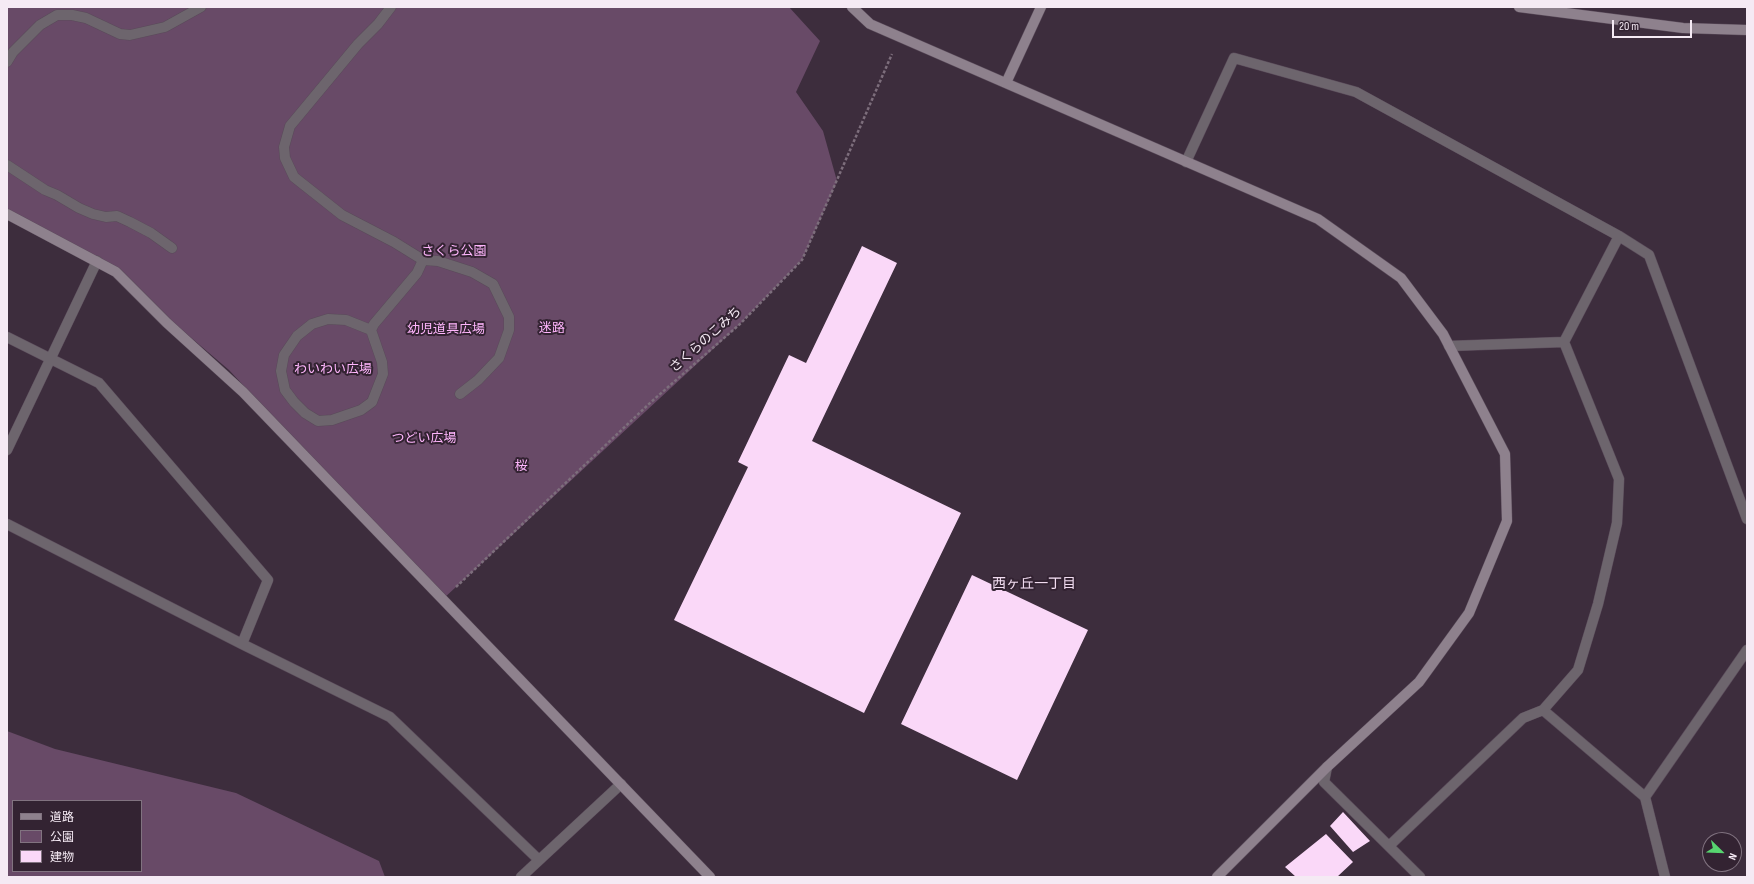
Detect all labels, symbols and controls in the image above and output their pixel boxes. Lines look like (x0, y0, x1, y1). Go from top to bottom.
scale bar (1614, 12, 1694, 38)
text: 20 m (1619, 19, 1639, 34)
park label: さくら公園 (422, 244, 486, 260)
street label: さくらのこみち (667, 304, 745, 376)
park label: 迷路 (539, 321, 565, 337)
park label: 幼児道具広場 (407, 322, 485, 338)
park label: わいわい広場 (294, 362, 372, 378)
park label: つどい広場 (392, 431, 456, 447)
park label: 桜 (515, 459, 527, 475)
district label: 西ヶ丘一丁目 (992, 576, 1076, 592)
legend (12, 800, 142, 872)
text: 道路 (50, 810, 74, 825)
text: 公園 (50, 830, 74, 845)
north arrow (1702, 832, 1742, 872)
text: 建物 (50, 850, 74, 865)
text: N (1725, 851, 1740, 862)

